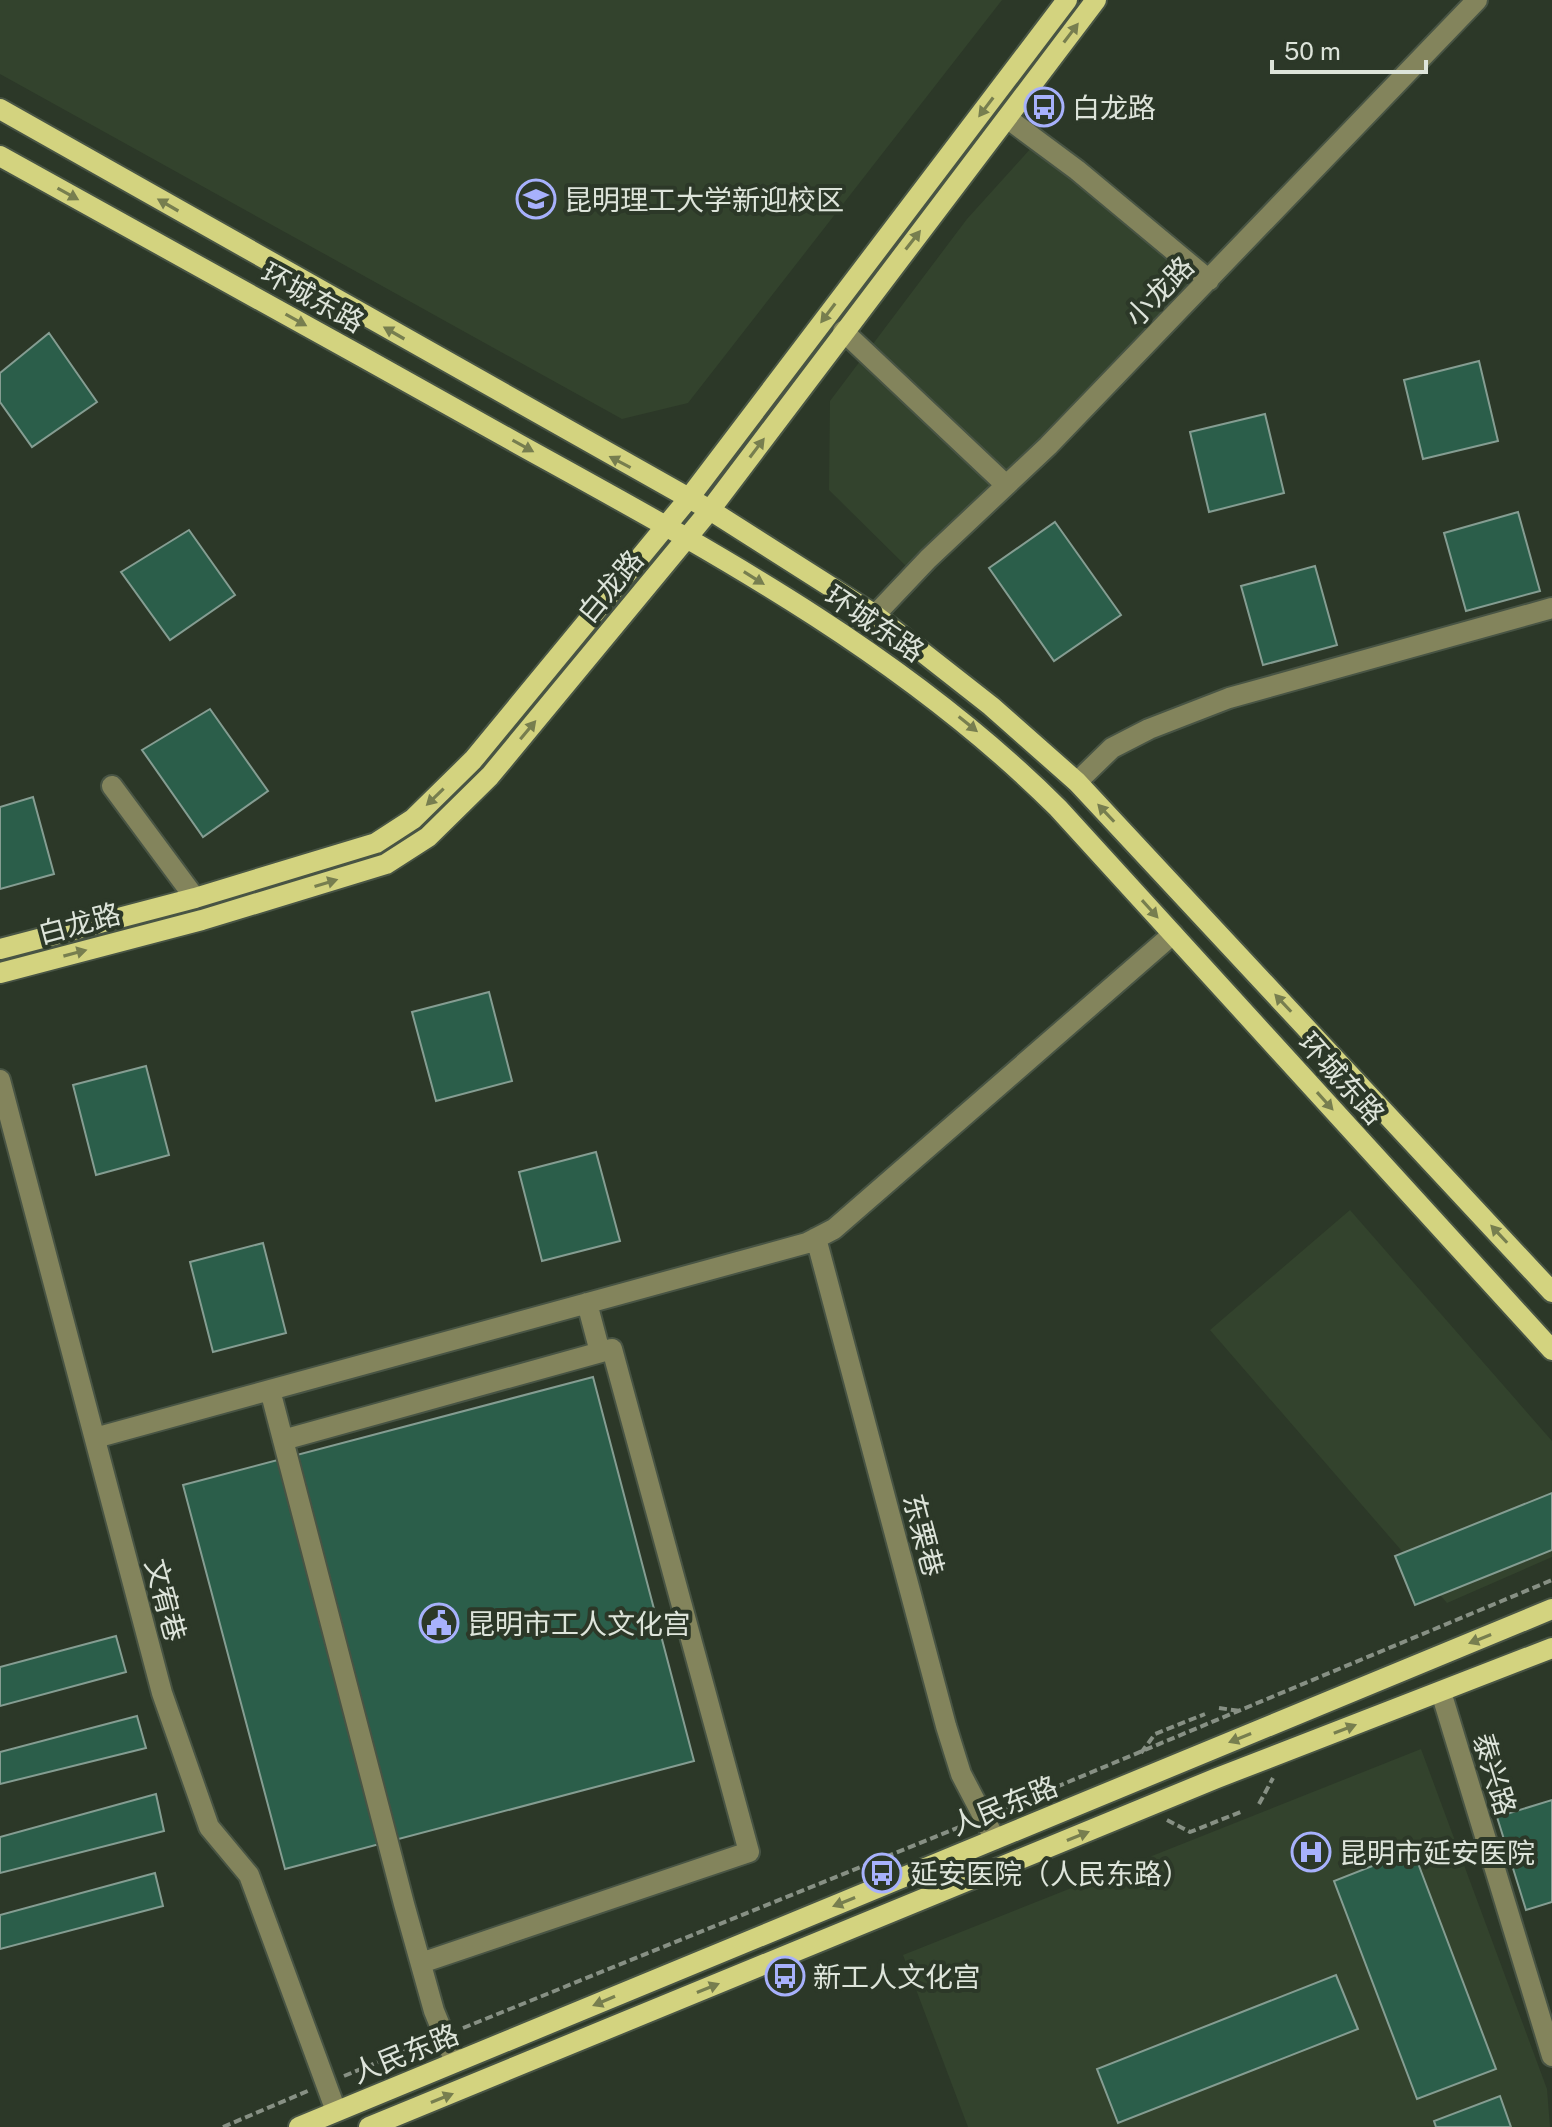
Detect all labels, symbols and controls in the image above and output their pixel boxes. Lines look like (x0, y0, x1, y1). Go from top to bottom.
one-way arrow (1062, 23, 1078, 43)
scale bar (1272, 24, 1426, 74)
text: 50 m (1284, 37, 1341, 65)
bus stop icon: 白龙路 (1023, 86, 1065, 128)
place label: 白龙路 (1072, 91, 1156, 124)
one-way arrow (978, 97, 994, 117)
school or university icon: 昆明理工大学新迎校区 (515, 178, 557, 220)
place label: 昆明理工大学新迎校区 (564, 183, 844, 216)
one-way arrow (57, 186, 79, 200)
one-way arrow (157, 198, 179, 212)
one-way arrow (905, 230, 921, 250)
street label: 小龙路 (1118, 249, 1200, 333)
street label: 环城东路 (256, 255, 370, 339)
one-way arrow (820, 303, 836, 323)
one-way arrow (284, 313, 307, 327)
one-way arrow (383, 327, 405, 341)
one-way arrow (749, 438, 765, 458)
one-way arrow (512, 439, 534, 453)
one-way arrow (609, 455, 632, 468)
street label: 白龙路 (570, 543, 650, 629)
one-way arrow (743, 570, 764, 585)
street label: 环城东路 (819, 578, 931, 668)
one-way arrow (958, 715, 978, 732)
one-way arrow (519, 720, 536, 740)
one-way arrow (426, 788, 445, 806)
one-way arrow (1098, 804, 1116, 823)
one-way arrow (314, 876, 338, 888)
street label: 白龙路 (34, 896, 124, 950)
one-way arrow (1141, 900, 1159, 919)
one-way arrow (63, 947, 88, 959)
one-way arrow (1275, 994, 1293, 1013)
street label: 环城东路 (1292, 1025, 1392, 1131)
one-way arrow (1316, 1092, 1334, 1111)
one-way arrow (1490, 1225, 1508, 1244)
street label: 东栗巷 (897, 1490, 951, 1580)
street label: 文宥巷 (139, 1555, 193, 1645)
public building icon: 昆明市工人文化宫 (418, 1602, 460, 1644)
place label: 昆明市工人文化宫 (467, 1607, 691, 1640)
one-way arrow (1468, 1632, 1492, 1645)
one-way arrow (1333, 1722, 1357, 1735)
street label: 泰兴路 (1467, 1729, 1523, 1819)
one-way arrow (1228, 1732, 1252, 1745)
street label: 人民东路 (946, 1769, 1062, 1841)
one-way arrow (1066, 1829, 1090, 1842)
hospital icon: 昆明市延安医院 (1290, 1831, 1332, 1873)
place label: 昆明市延安医院 (1339, 1836, 1535, 1869)
bus stop icon: 延安医院（人民东路） (861, 1852, 903, 1894)
place label: 延安医院（人民东路） (910, 1857, 1190, 1890)
one-way arrow (832, 1895, 856, 1908)
bus stop icon: 新工人文化宫 (764, 1955, 806, 1997)
place label: 新工人文化宫 (813, 1960, 981, 1993)
one-way arrow (696, 1982, 720, 1995)
one-way arrow (592, 1995, 616, 2008)
street label: 人民东路 (347, 2017, 463, 2089)
one-way arrow (430, 2091, 453, 2104)

